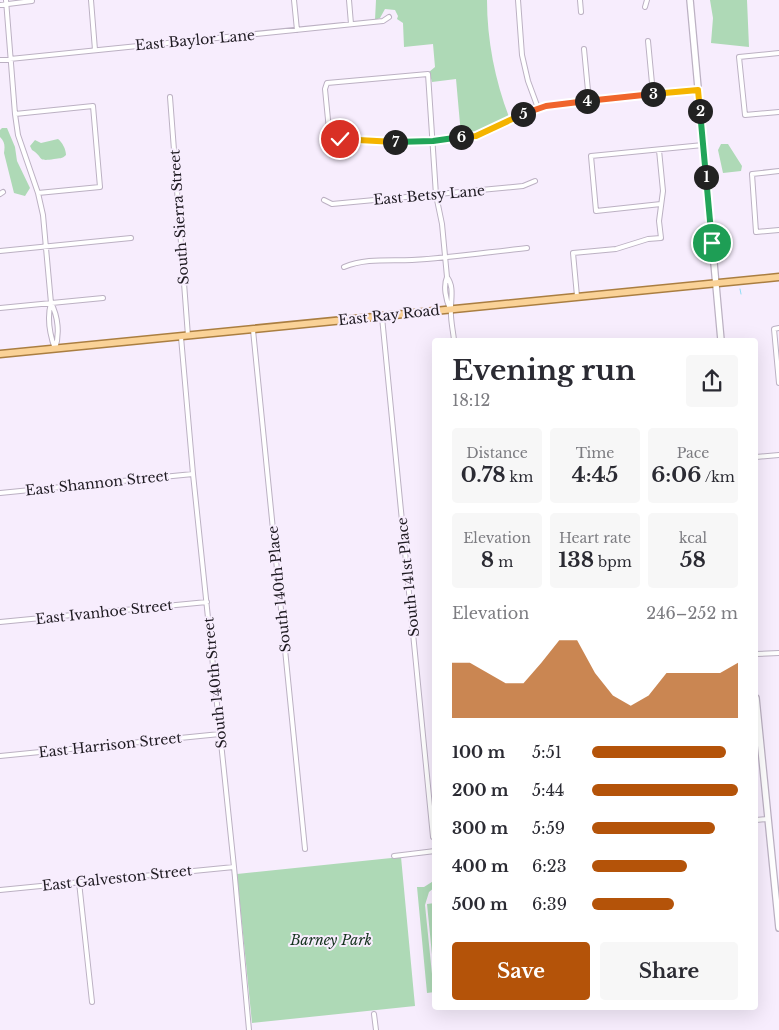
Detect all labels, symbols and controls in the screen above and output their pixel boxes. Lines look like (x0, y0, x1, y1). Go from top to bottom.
street label: East Baylor Lane (134, 26, 256, 54)
pin: 3 (640, 82, 666, 106)
text: 3 (649, 85, 658, 103)
pin: 4 (574, 88, 600, 114)
text: 4 (583, 92, 592, 110)
pin: 2 (688, 98, 712, 124)
pin: 5 (510, 102, 536, 126)
text: 2 (696, 102, 705, 120)
text: 5 (519, 105, 528, 123)
pin (319, 118, 361, 160)
pin: 6 (448, 124, 474, 150)
icon: check (326, 125, 354, 153)
text: 6 (457, 128, 466, 146)
pin: 7 (382, 130, 408, 154)
text: 7 (392, 133, 399, 151)
street label: South Sierra Street (165, 148, 193, 285)
pin: 1 (694, 164, 718, 190)
text: 1 (703, 168, 710, 186)
street label: East Betsy Lane (372, 181, 486, 209)
pin (691, 222, 733, 264)
icon: arrive (698, 229, 726, 257)
street label: East Ray Road (337, 301, 441, 329)
text: Evening run (452, 353, 636, 388)
button: share (686, 355, 738, 407)
text: 18:12 (452, 390, 490, 410)
text: Distance (466, 444, 528, 462)
text: Time (576, 444, 614, 462)
text: Pace (677, 444, 709, 462)
text: 0.78 (461, 462, 506, 488)
text: 4:45 (572, 462, 618, 488)
text: 6:06 (651, 462, 701, 488)
street label: East Shannon Street (24, 466, 170, 499)
text: km (506, 468, 533, 486)
text: /km (701, 468, 735, 486)
street label: South 141st Place (393, 516, 423, 638)
street label: South 140th Place (263, 525, 295, 653)
text: Elevation (463, 529, 531, 547)
text: Heart rate (559, 529, 631, 547)
text: kcal (679, 529, 707, 547)
text: 8 (481, 547, 494, 573)
text: 138 (558, 547, 594, 573)
text: 58 (680, 547, 706, 573)
text: m (494, 553, 513, 571)
text: bpm (594, 553, 632, 571)
street label: East Ivanhoe Street (35, 596, 174, 628)
text: Elevation (452, 603, 529, 623)
text: 246–252 m (646, 603, 738, 623)
street label: South 140th Street (199, 616, 231, 750)
street label: East Harrison Street (38, 728, 183, 761)
text: 100 m (452, 742, 505, 762)
text: 5:51 (532, 742, 562, 762)
text: 200 m (452, 780, 509, 800)
text: 5:44 (532, 780, 564, 800)
text: 300 m (452, 818, 508, 838)
text: 5:59 (532, 818, 565, 838)
text: 400 m (452, 856, 509, 876)
text: 6:23 (532, 856, 567, 876)
street label: East Galveston Street (41, 861, 194, 895)
text: 500 m (452, 894, 508, 914)
text: 6:39 (532, 894, 567, 914)
park label: Barney Park (289, 931, 372, 949)
button: Save (452, 942, 590, 1000)
button: Share (600, 942, 738, 1000)

